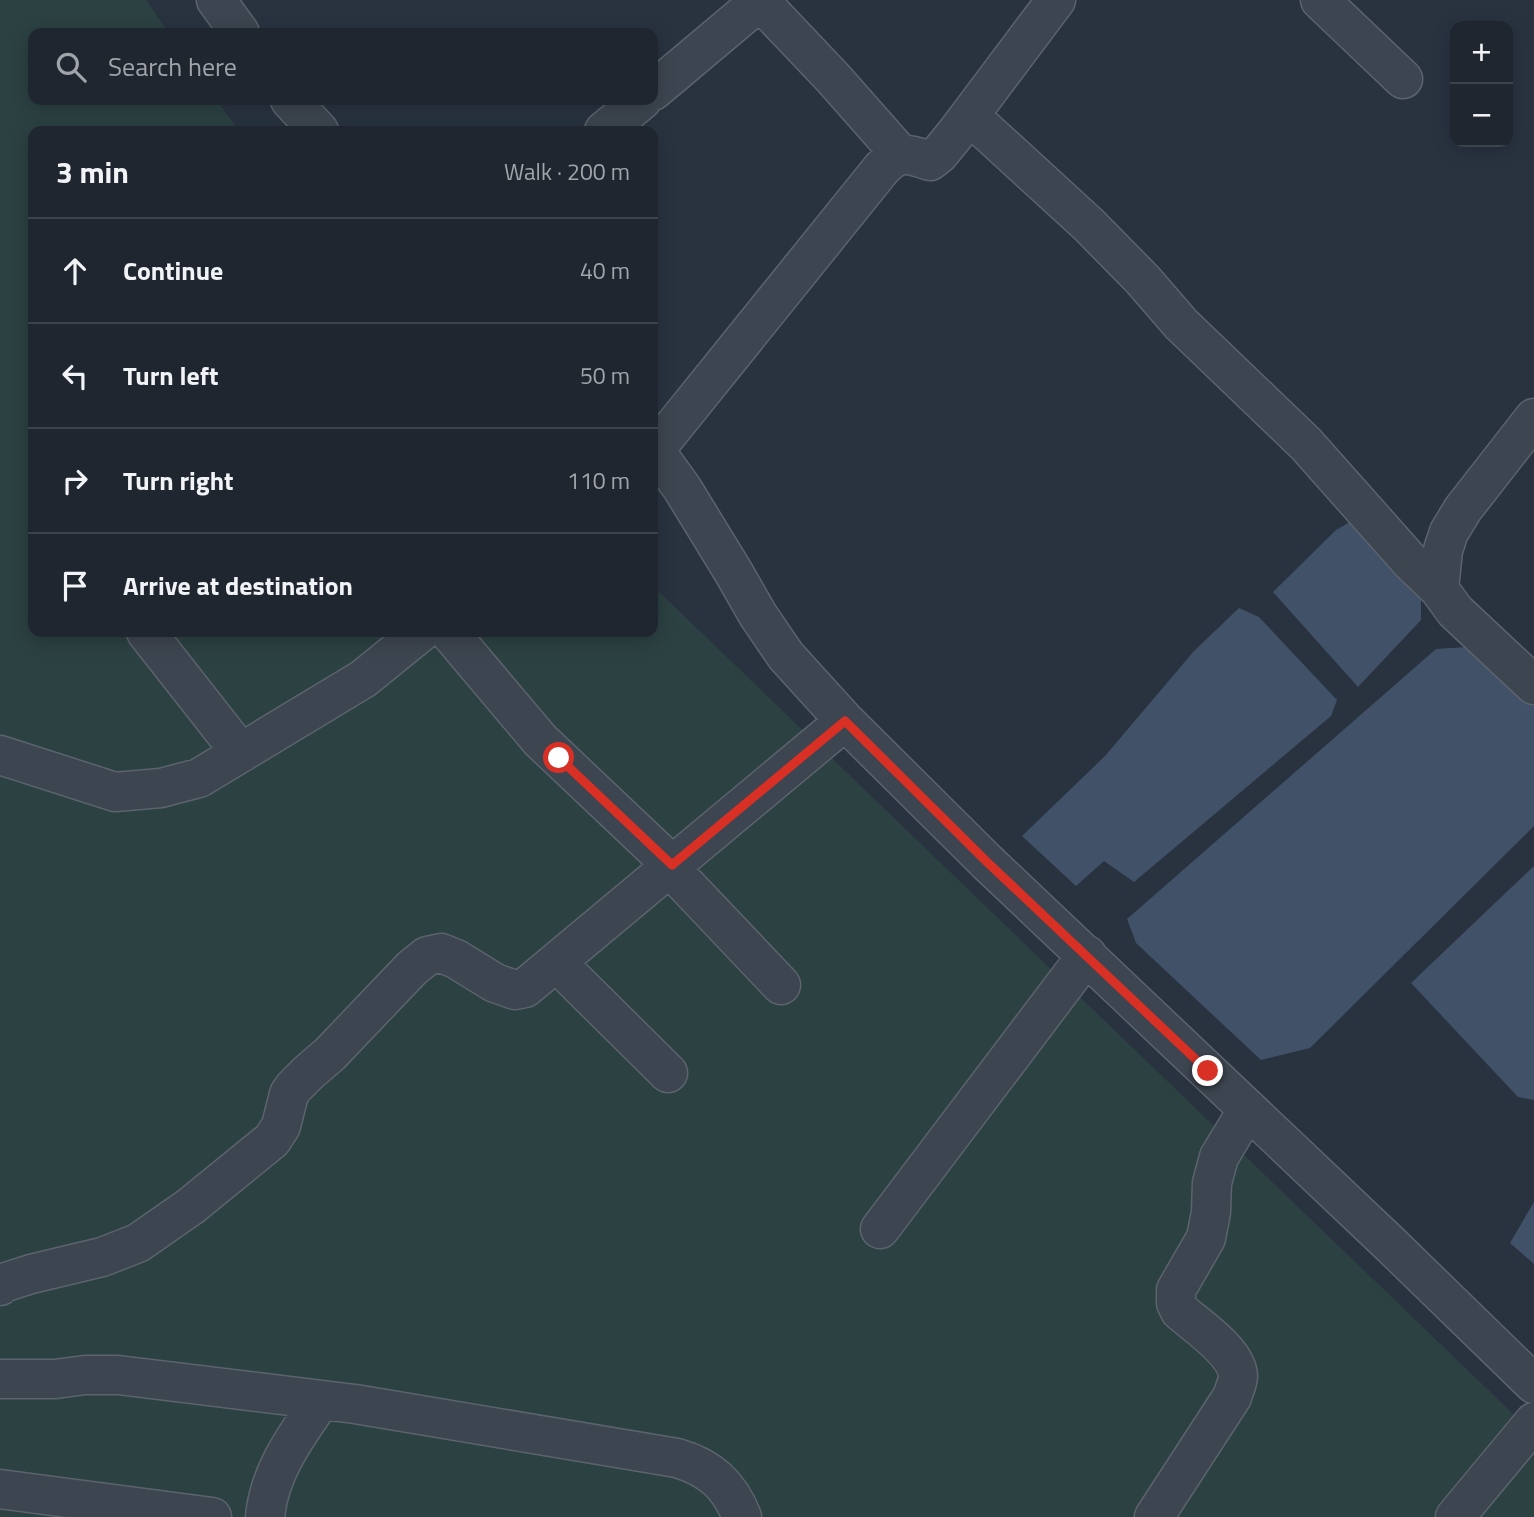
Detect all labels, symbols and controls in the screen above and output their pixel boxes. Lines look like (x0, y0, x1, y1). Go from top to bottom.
map controls (1450, 21, 1513, 147)
button: + (1450, 21, 1513, 84)
search box (28, 28, 658, 105)
text: Search here (108, 47, 237, 86)
icon: search (52, 48, 90, 86)
button: − (1450, 84, 1513, 147)
text: 3 min (56, 149, 129, 195)
text: Walk · 200 m (504, 154, 630, 189)
text: Continue (123, 251, 223, 290)
icon: ahead (56, 252, 94, 290)
text: 40 m (580, 253, 630, 288)
text: Turn left (123, 356, 218, 395)
icon: left (56, 357, 94, 395)
text: 50 m (580, 358, 630, 393)
text: Turn right (123, 461, 234, 500)
icon: right (56, 462, 94, 500)
text: 110 m (567, 463, 630, 498)
text: Arrive at destination (123, 566, 353, 605)
icon: arrive (56, 567, 94, 605)
route start (543, 742, 574, 773)
route end (1192, 1055, 1223, 1086)

